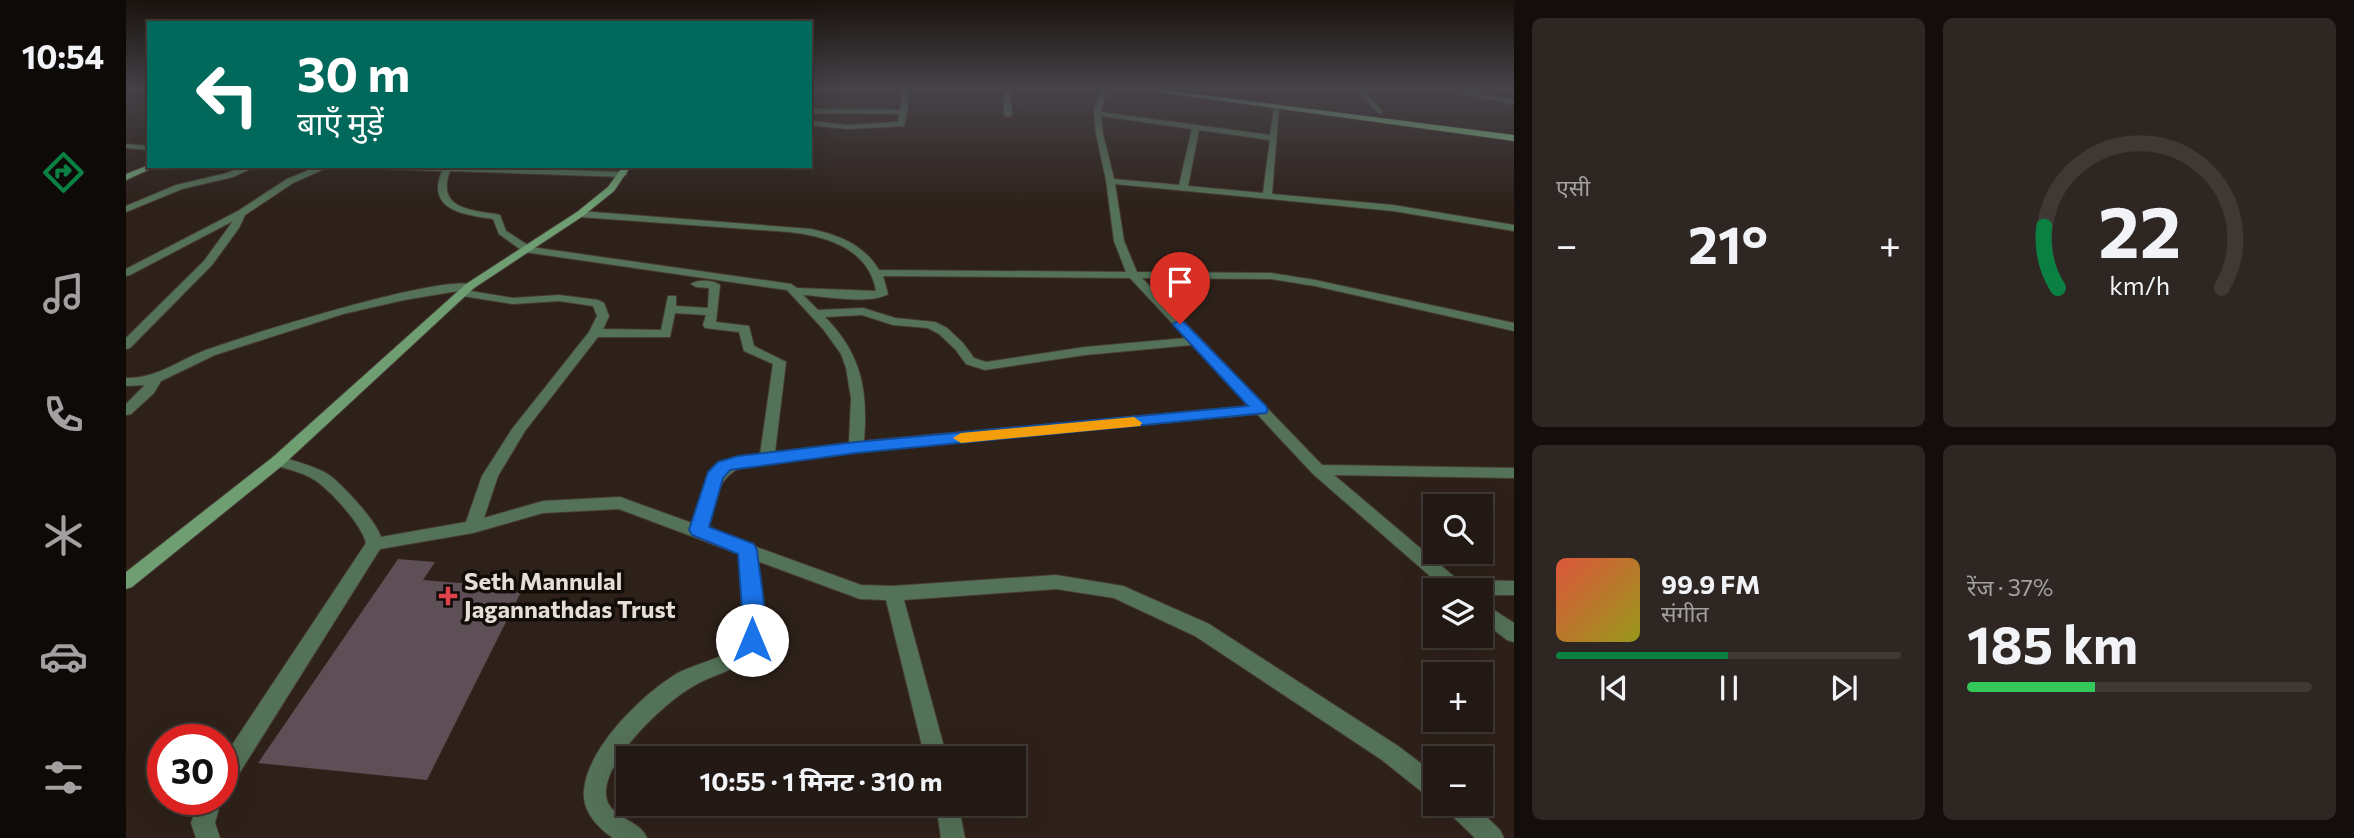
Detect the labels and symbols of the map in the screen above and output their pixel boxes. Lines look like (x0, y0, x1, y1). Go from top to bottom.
pin (1150, 252, 1210, 324)
place label: Seth Mannulal Jagannathdas Trust (464, 566, 676, 623)
marker: Seth Mannulal Jagannathdas Trust (438, 586, 458, 606)
position arrow (715, 603, 789, 677)
speed limit sign: 30 (147, 724, 238, 815)

